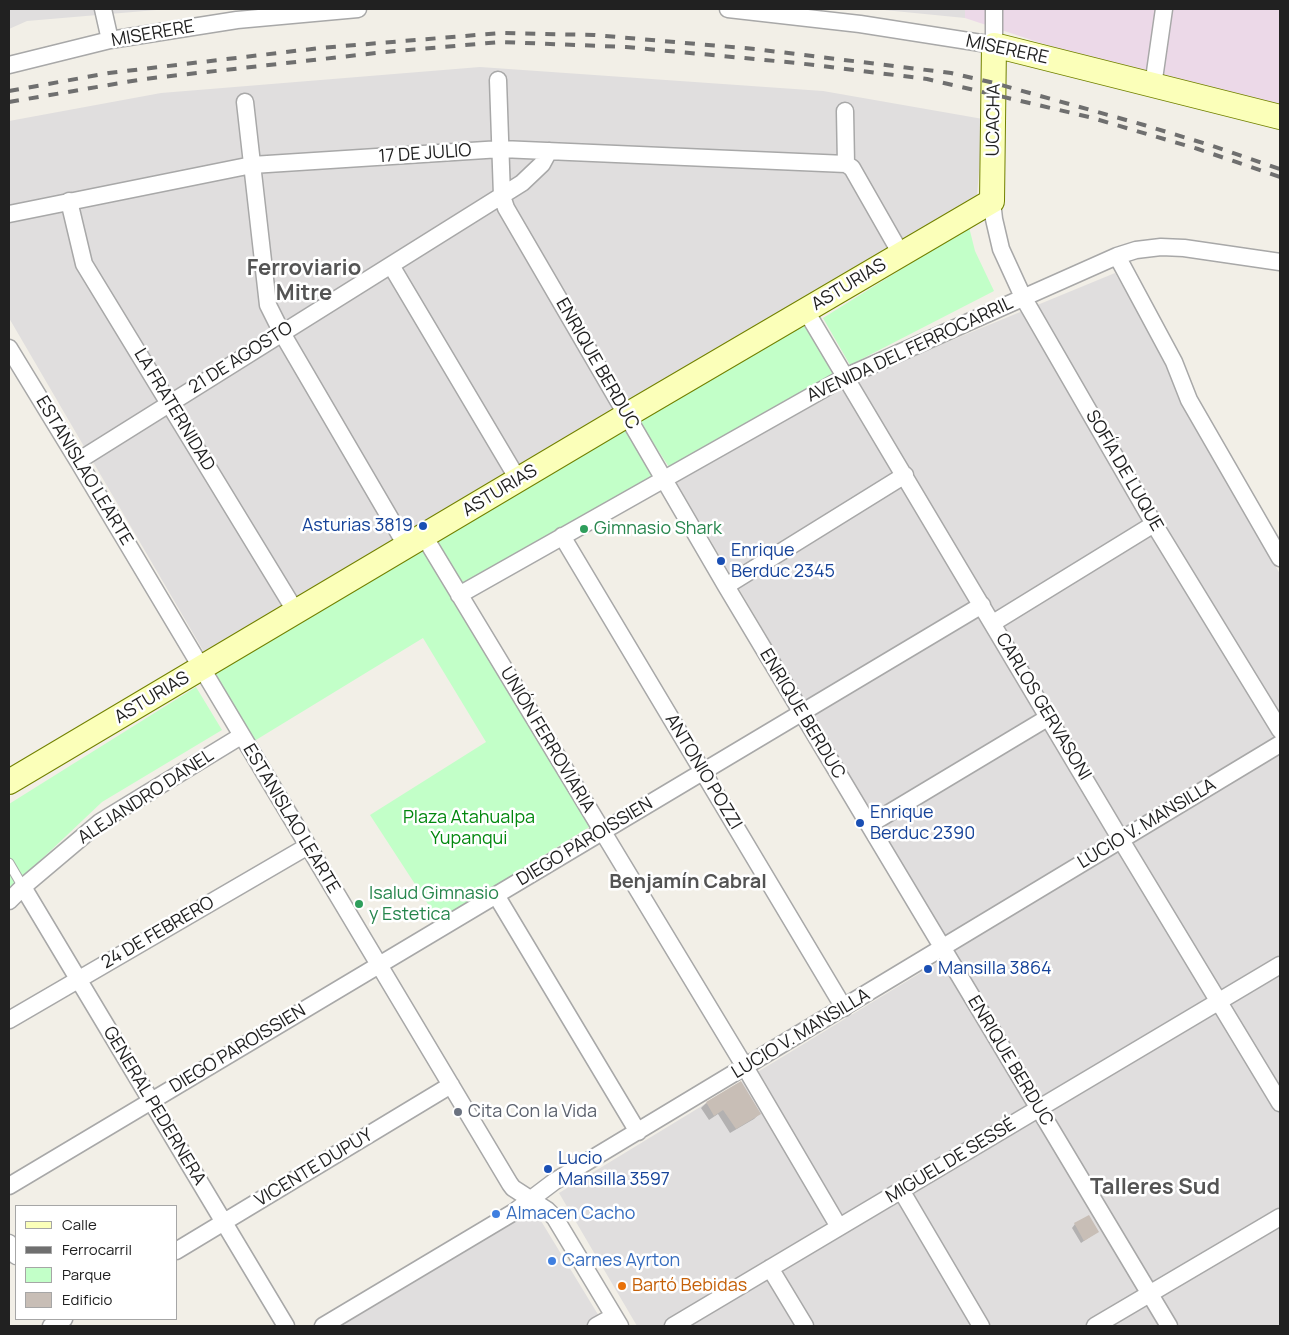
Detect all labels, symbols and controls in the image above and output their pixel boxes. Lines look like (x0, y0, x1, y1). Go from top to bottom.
street label: MISERERE (110, 16, 196, 52)
street label: MISERERE (964, 31, 1050, 69)
street label: UCACHA (983, 83, 1005, 157)
street label: 17 DE JULIO (378, 140, 472, 168)
street label: ASTURIAS (808, 254, 890, 316)
district label: Ferroviario Mitre (247, 256, 361, 308)
street label: AVENIDA DEL FERROCARRIL (804, 293, 1016, 407)
street label: ENRIQUE BERDUC (551, 295, 643, 433)
street label: 21 DE AGOSTO (185, 317, 297, 399)
street label: LA FRATERNIDAD (129, 345, 219, 475)
street label: ESTANISLAO LEARTE (31, 392, 137, 550)
street label: SOFÍA DE LUQUE (1081, 407, 1167, 535)
street label: ASTURIAS (459, 460, 541, 522)
place label: Asturias 3819 (302, 515, 413, 537)
place label: Gimnasio Shark (594, 518, 722, 540)
marker: Asturias 3819 (417, 520, 429, 532)
marker: Gimnasio Shark (578, 523, 590, 535)
place label: Enrique Berduc 2345 (731, 540, 835, 582)
marker: Enrique Berduc 2345 (715, 555, 727, 567)
street label: CARLOS GERVASONI (991, 630, 1095, 784)
street label: ENRIQUE BERDUC (755, 645, 849, 783)
street label: UNIÓN FERROVIARIA (495, 663, 599, 817)
street label: ASTURIAS (111, 667, 193, 729)
street label: ANTONIO POZZI (660, 710, 746, 834)
street label: ESTANISLAO LEARTE (238, 740, 344, 898)
street label: ALEJANDRO DANEL (74, 745, 218, 849)
street label: LUCIO V. MANSILLA (1074, 774, 1220, 874)
street label: DIEGO PAROISSIEN (513, 793, 657, 891)
place label: Enrique Berduc 2390 (870, 802, 975, 844)
park label: Plaza Atahualpa Yupanqui (403, 807, 535, 850)
marker: Enrique Berduc 2390 (854, 817, 866, 829)
district label: Benjamín Cabral (609, 870, 767, 894)
place label: Isalud Gimnasio y Estetica (369, 883, 499, 926)
street label: 24 DE FEBRERO (98, 892, 218, 974)
marker: Isalud Gimnasio y Estetica (353, 898, 365, 910)
place label: Mansilla 3864 (938, 958, 1052, 980)
marker: Mansilla 3864 (922, 963, 934, 975)
street label: LUCIO V. MANSILLA (728, 984, 874, 1084)
street label: ENRIQUE BERDUC (963, 992, 1057, 1130)
street label: DIEGO PAROISSIEN (166, 1000, 310, 1098)
street label: GENERAL PEDERNERA (98, 1023, 210, 1189)
place label: Cita Con la Vida (468, 1101, 597, 1123)
marker: Cita Con la Vida (452, 1106, 464, 1118)
street label: MIGUEL DE SESSÉ (882, 1114, 1020, 1208)
street label: VICENTE DUPUY (251, 1124, 377, 1212)
place label: Lucio Mansilla 3597 (558, 1148, 670, 1190)
marker: Lucio Mansilla 3597 (542, 1163, 554, 1175)
district label: Talleres Sud (1090, 1175, 1220, 1201)
place label: Almacen Cacho (506, 1203, 635, 1225)
legend (15, 1205, 178, 1320)
marker: Almacen Cacho (490, 1208, 502, 1220)
text: Calle (62, 1214, 97, 1235)
text: Ferrocarril (62, 1239, 132, 1260)
place label: Carnes Ayrton (562, 1250, 680, 1272)
marker: Carnes Ayrton (546, 1255, 558, 1267)
text: Parque (62, 1264, 111, 1285)
place label: Bartó Bebidas (632, 1275, 747, 1297)
marker: Bartó Bebidas (616, 1280, 628, 1292)
text: Edificio (62, 1289, 112, 1310)

